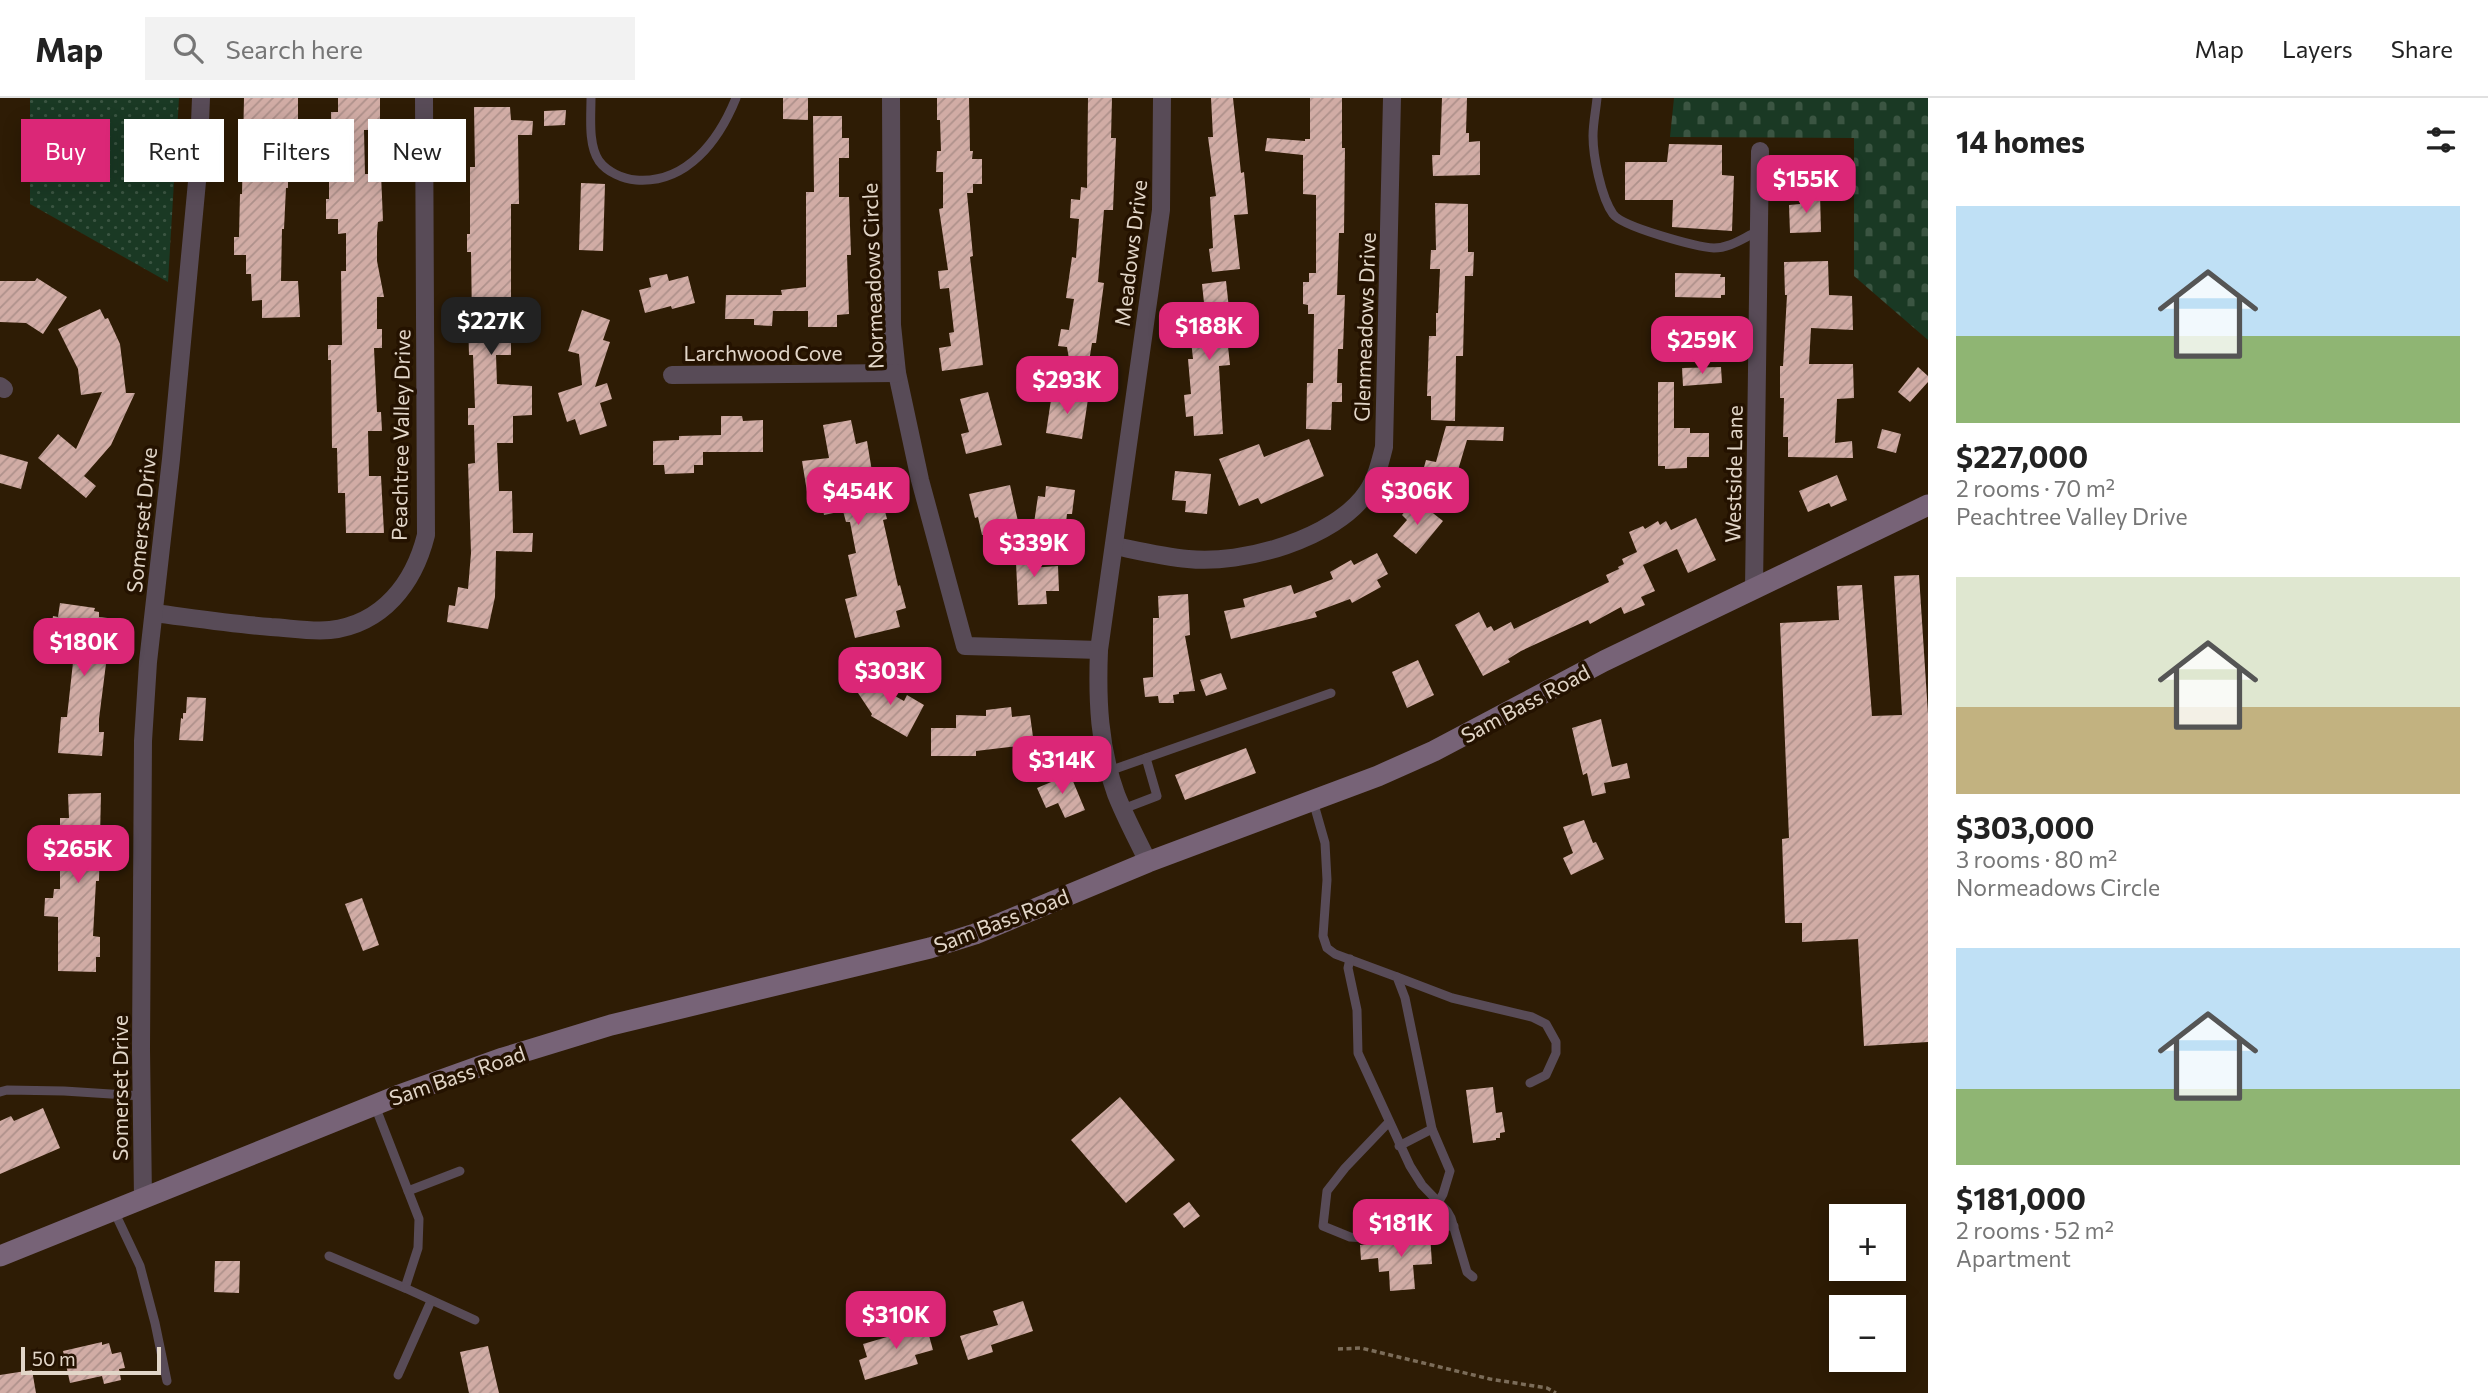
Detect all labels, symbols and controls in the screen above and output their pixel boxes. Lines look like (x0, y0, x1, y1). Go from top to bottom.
search box (145, 17, 635, 80)
text: Map (35, 28, 103, 69)
icon: search (169, 29, 207, 67)
text: Search here (225, 33, 363, 64)
text: Map (2195, 34, 2244, 63)
text: Layers (2282, 34, 2353, 63)
text: Share (2391, 34, 2453, 63)
chip: Buy (21, 119, 110, 182)
chip: Rent (124, 119, 224, 182)
chip: Filters (238, 119, 354, 182)
chip: New (368, 119, 466, 182)
icon: filters (2422, 121, 2460, 159)
text: 14 homes (1956, 122, 2085, 159)
pin: $155K (1757, 156, 1855, 215)
text: $155K (1773, 164, 1839, 192)
street label: Meadows Drive (1109, 178, 1151, 328)
street label: Normeadows Circle (856, 182, 888, 370)
street label: Glenmeadows Drive (1348, 232, 1380, 422)
icon: home (2145, 251, 2271, 377)
pin: $227K (442, 298, 540, 357)
pin: $188K (1160, 302, 1258, 362)
text: $227K (457, 306, 525, 334)
text: $188K (1175, 311, 1243, 339)
pin: $259K (1653, 316, 1751, 376)
text: $259K (1667, 325, 1737, 353)
street label: Peachtree Valley Drive (386, 329, 414, 541)
street label: Larchwood Cove (684, 340, 842, 365)
pin: $293K (1018, 356, 1116, 416)
text: $293K (1032, 365, 1102, 393)
street label: Westside Lane (1719, 405, 1747, 543)
text: $227,000 (1956, 437, 2088, 474)
street label: Somerset Drive (121, 446, 161, 594)
pin: $454K (809, 468, 907, 527)
pin: $306K (1368, 468, 1466, 527)
text: 2 rooms · 70 m² (1956, 474, 2115, 502)
text: $454K (823, 476, 893, 504)
text: $306K (1381, 476, 1453, 504)
text: Peachtree Valley Drive (1956, 502, 2188, 530)
pin: $339K (985, 519, 1083, 579)
text: $339K (999, 528, 1069, 556)
pin: $180K (35, 618, 133, 678)
icon: home (2145, 622, 2271, 748)
text: $180K (49, 627, 119, 655)
pin: $303K (841, 648, 939, 707)
text: $303K (854, 656, 926, 684)
street label: Sam Bass Road (1456, 659, 1594, 747)
pin: $314K (1013, 736, 1111, 796)
text: $314K (1028, 745, 1096, 773)
text: $303,000 (1956, 808, 2094, 845)
pin: $265K (29, 826, 127, 885)
text: $265K (43, 834, 113, 862)
text: 3 rooms · 80 m² (1956, 845, 2117, 873)
text: Normeadows Circle (1956, 873, 2160, 901)
street label: Sam Bass Road (930, 883, 1072, 957)
icon: home (2145, 993, 2271, 1119)
street label: Somerset Drive (107, 1015, 132, 1161)
street label: Sam Bass Road (386, 1040, 528, 1110)
text: $181,000 (1956, 1179, 2086, 1216)
pin: $181K (1352, 1200, 1450, 1259)
map controls (1829, 1204, 1906, 1372)
button: + (1829, 1204, 1906, 1281)
text: $181K (1369, 1208, 1433, 1236)
text: 2 rooms · 52 m² (1956, 1216, 2114, 1244)
text: Apartment (1956, 1244, 2071, 1272)
pin: $310K (847, 1292, 945, 1351)
button: − (1829, 1295, 1906, 1372)
text: $310K (862, 1300, 930, 1328)
scale bar (21, 1344, 161, 1376)
text: 50 m (32, 1347, 76, 1370)

